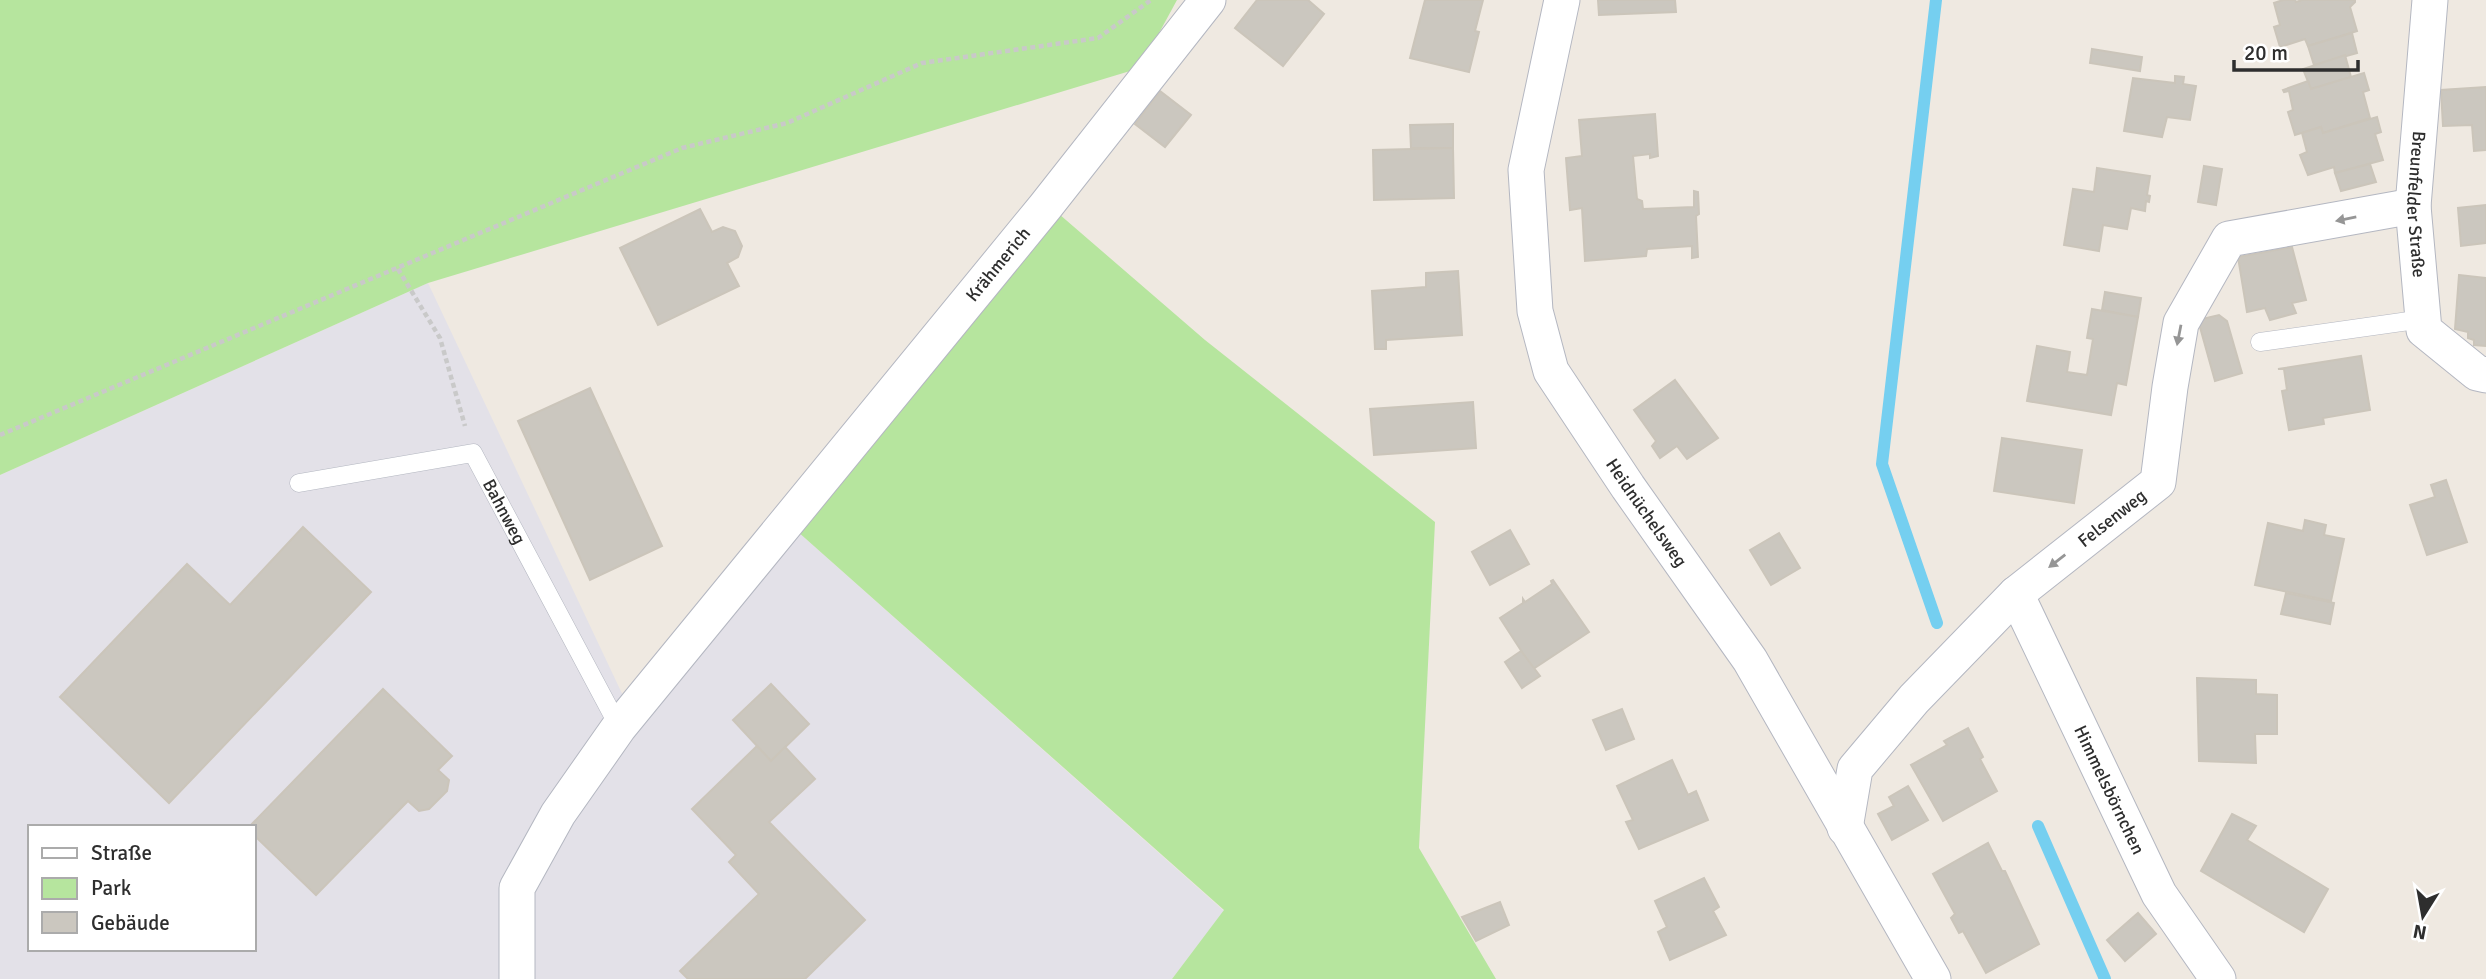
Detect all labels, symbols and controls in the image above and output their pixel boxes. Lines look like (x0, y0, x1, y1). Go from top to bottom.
scale bar (2234, 28, 2358, 72)
text: 20 m (2244, 40, 2288, 66)
street label: Breunfelder Straße (2402, 130, 2430, 279)
one-way arrow (2335, 214, 2357, 225)
street label: Krähmerich (961, 223, 1035, 306)
one-way arrow (2173, 324, 2184, 346)
street label: Heidnüchelsweg (1601, 454, 1692, 571)
street label: Bahnweg (478, 475, 531, 548)
street label: Felsenweg (2073, 485, 2151, 552)
one-way arrow (2049, 554, 2067, 569)
street label: Himmelsbörnchen (2069, 722, 2150, 858)
legend (28, 825, 256, 951)
text: Straße (91, 840, 152, 866)
text: Park (91, 875, 132, 901)
north arrow (2388, 881, 2458, 951)
text: Gebäude (91, 910, 170, 936)
text: N (2411, 919, 2429, 945)

